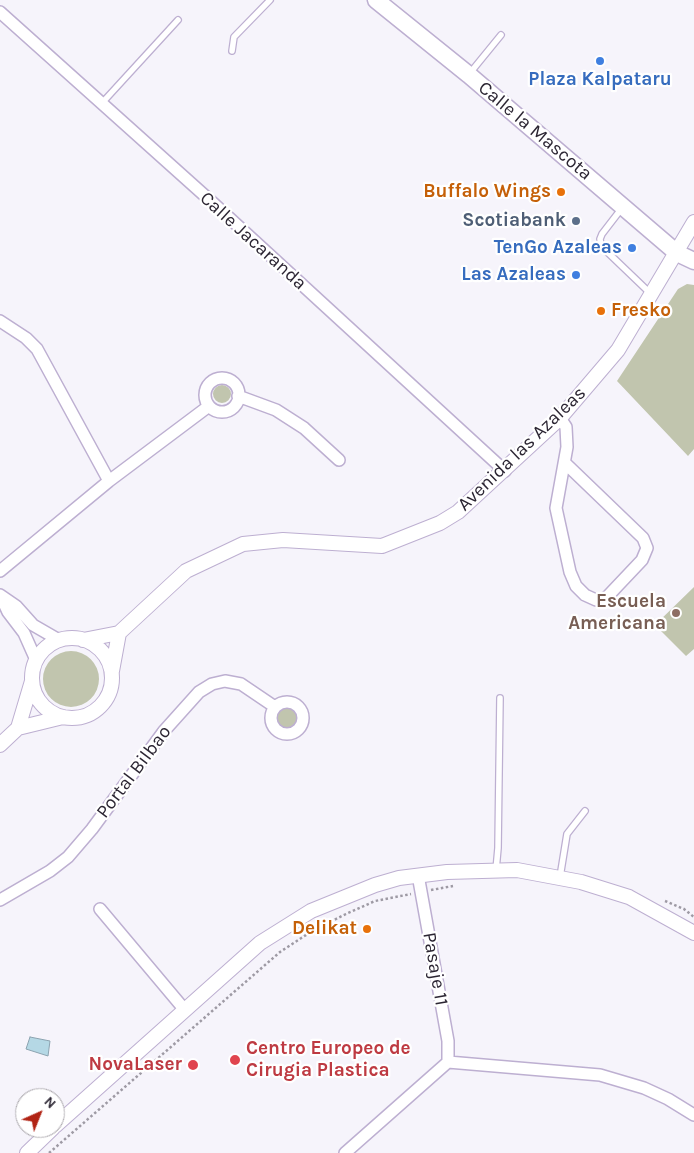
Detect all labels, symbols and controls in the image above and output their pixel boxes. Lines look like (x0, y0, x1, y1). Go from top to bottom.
marker: Plaza Kalpataru (594, 55, 606, 67)
place label: Plaza Kalpataru (528, 69, 672, 91)
street label: Calle la Mascota (473, 77, 597, 185)
place label: Buffalo Wings (423, 181, 551, 203)
marker: Buffalo Wings (555, 186, 567, 198)
street label: Calle Jacaranda (195, 187, 311, 295)
place label: Scotiabank (462, 210, 566, 232)
marker: Scotiabank (570, 215, 582, 227)
place label: TenGo Azaleas (494, 237, 622, 259)
marker: TenGo Azaleas (626, 242, 638, 254)
place label: Las Azaleas (461, 264, 566, 286)
marker: Las Azaleas (570, 269, 582, 281)
place label: Fresko (611, 300, 671, 322)
marker: Fresko (595, 305, 607, 317)
street label: Avenida las Azaleas (453, 382, 591, 516)
place label: Escuela Americana (568, 591, 666, 635)
marker: Escuela Americana (670, 607, 682, 619)
street label: Portal Bilbao (92, 721, 176, 823)
place label: Delikat (292, 918, 357, 940)
marker: Delikat (361, 923, 373, 935)
street label: Pasaje 11 (417, 930, 453, 1008)
place label: Centro Europeo de Cirugia Plastica (246, 1038, 411, 1082)
marker: Centro Europeo de Cirugia Plastica (228, 1053, 242, 1067)
place label: NovaLaser (89, 1054, 182, 1076)
marker: NovaLaser (186, 1058, 200, 1072)
north arrow (15, 1088, 65, 1138)
text: N (41, 1093, 60, 1112)

